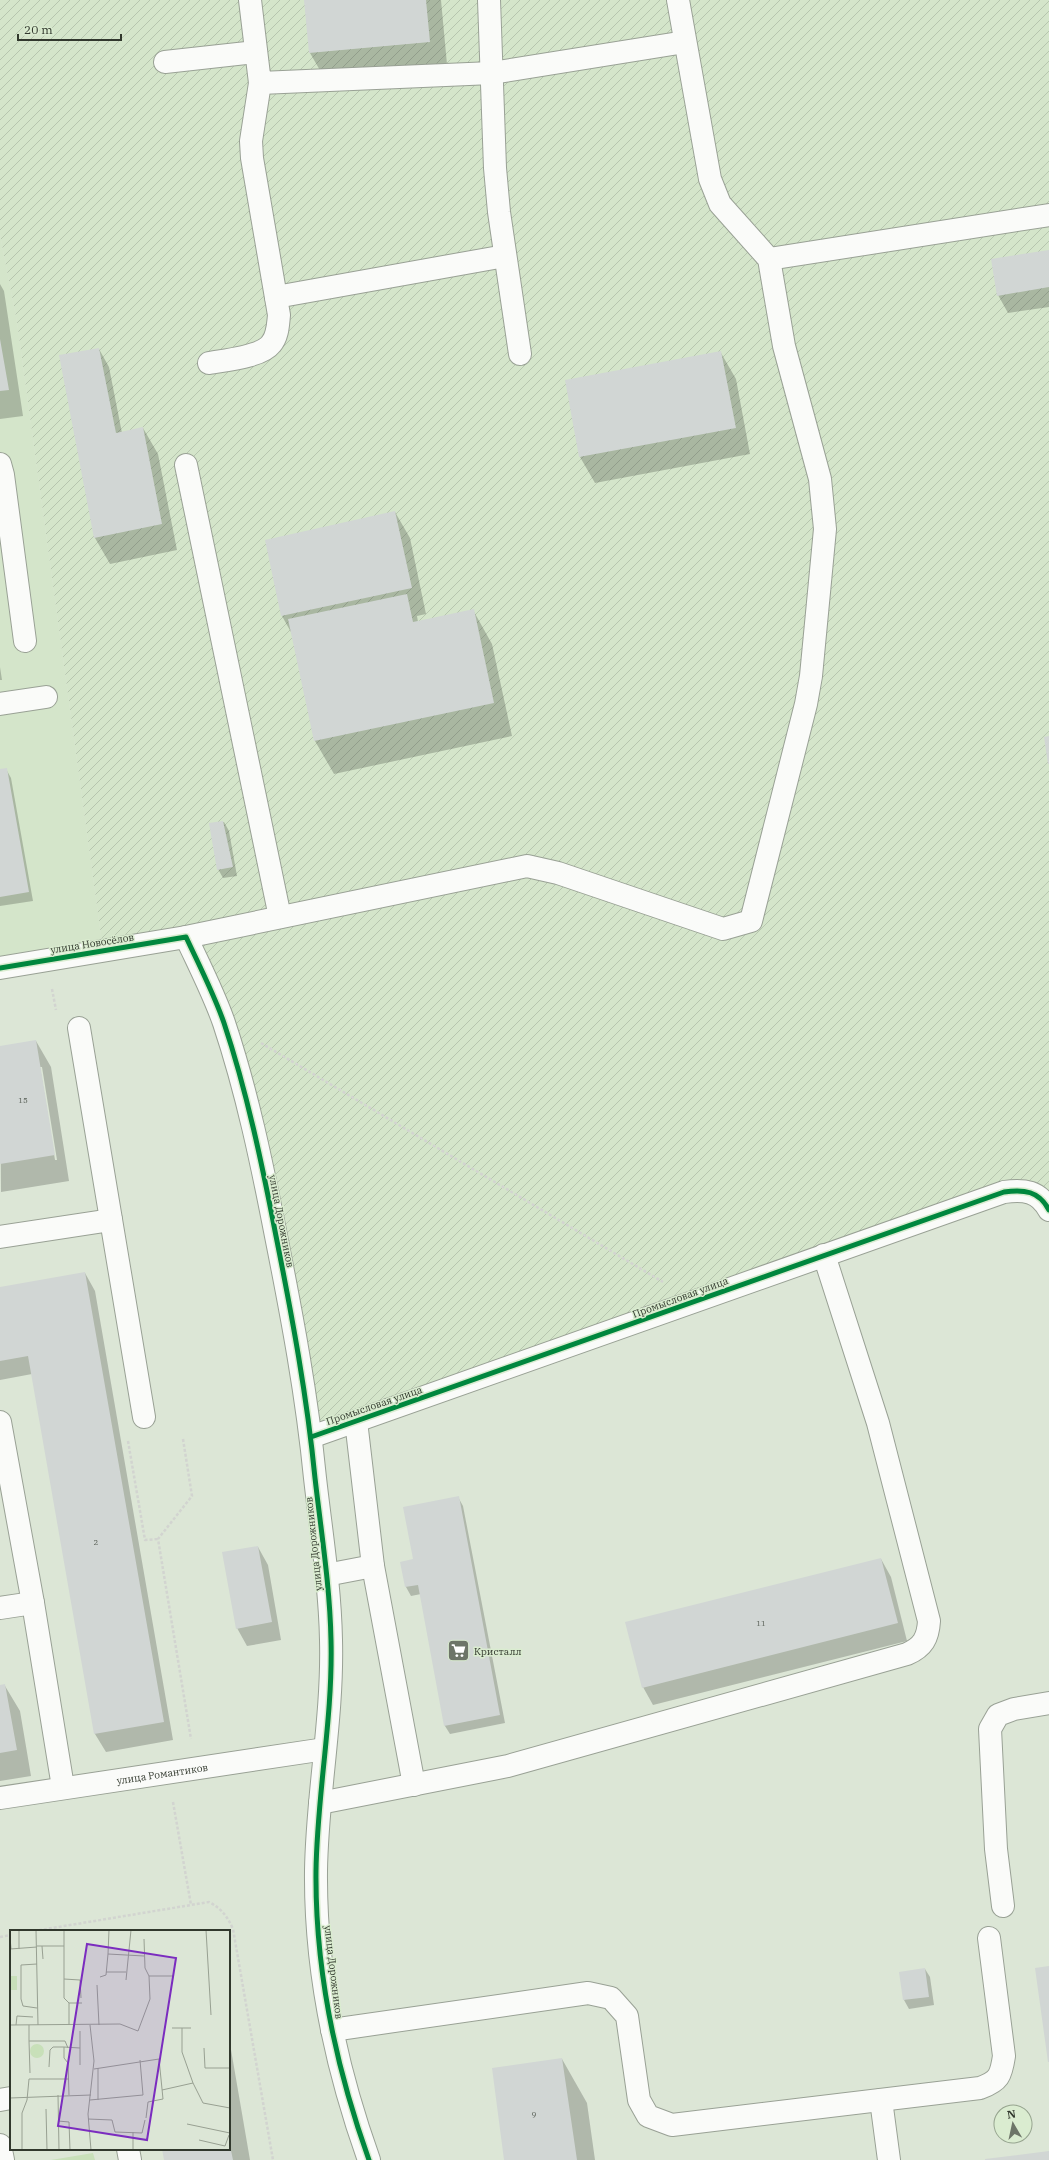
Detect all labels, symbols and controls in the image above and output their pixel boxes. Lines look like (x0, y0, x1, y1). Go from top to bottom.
scale bar (18, 16, 121, 42)
text: 20 m (24, 22, 53, 37)
street label: улица Новосёлов (49, 930, 135, 957)
house number: 15 (18, 1095, 28, 1105)
street label: улица Дорожников (266, 1174, 297, 1269)
street label: Промысловая улица (631, 1274, 730, 1321)
street label: Промысловая улица (324, 1383, 424, 1428)
street label: улица Дорожников (302, 1496, 325, 1591)
house number: 2 (94, 1537, 99, 1547)
house number: 11 (756, 1618, 766, 1628)
supermarket icon: Кристалл (446, 1638, 472, 1664)
place label: Кристалл (474, 1645, 521, 1658)
street label: улица Романтиков (116, 1761, 209, 1787)
street label: улица Дорожников (321, 1925, 346, 2020)
inset map (10, 1930, 230, 2150)
north arrow (993, 2104, 1033, 2144)
text: N (1006, 2106, 1017, 2122)
house number: 9 (532, 2109, 537, 2119)

